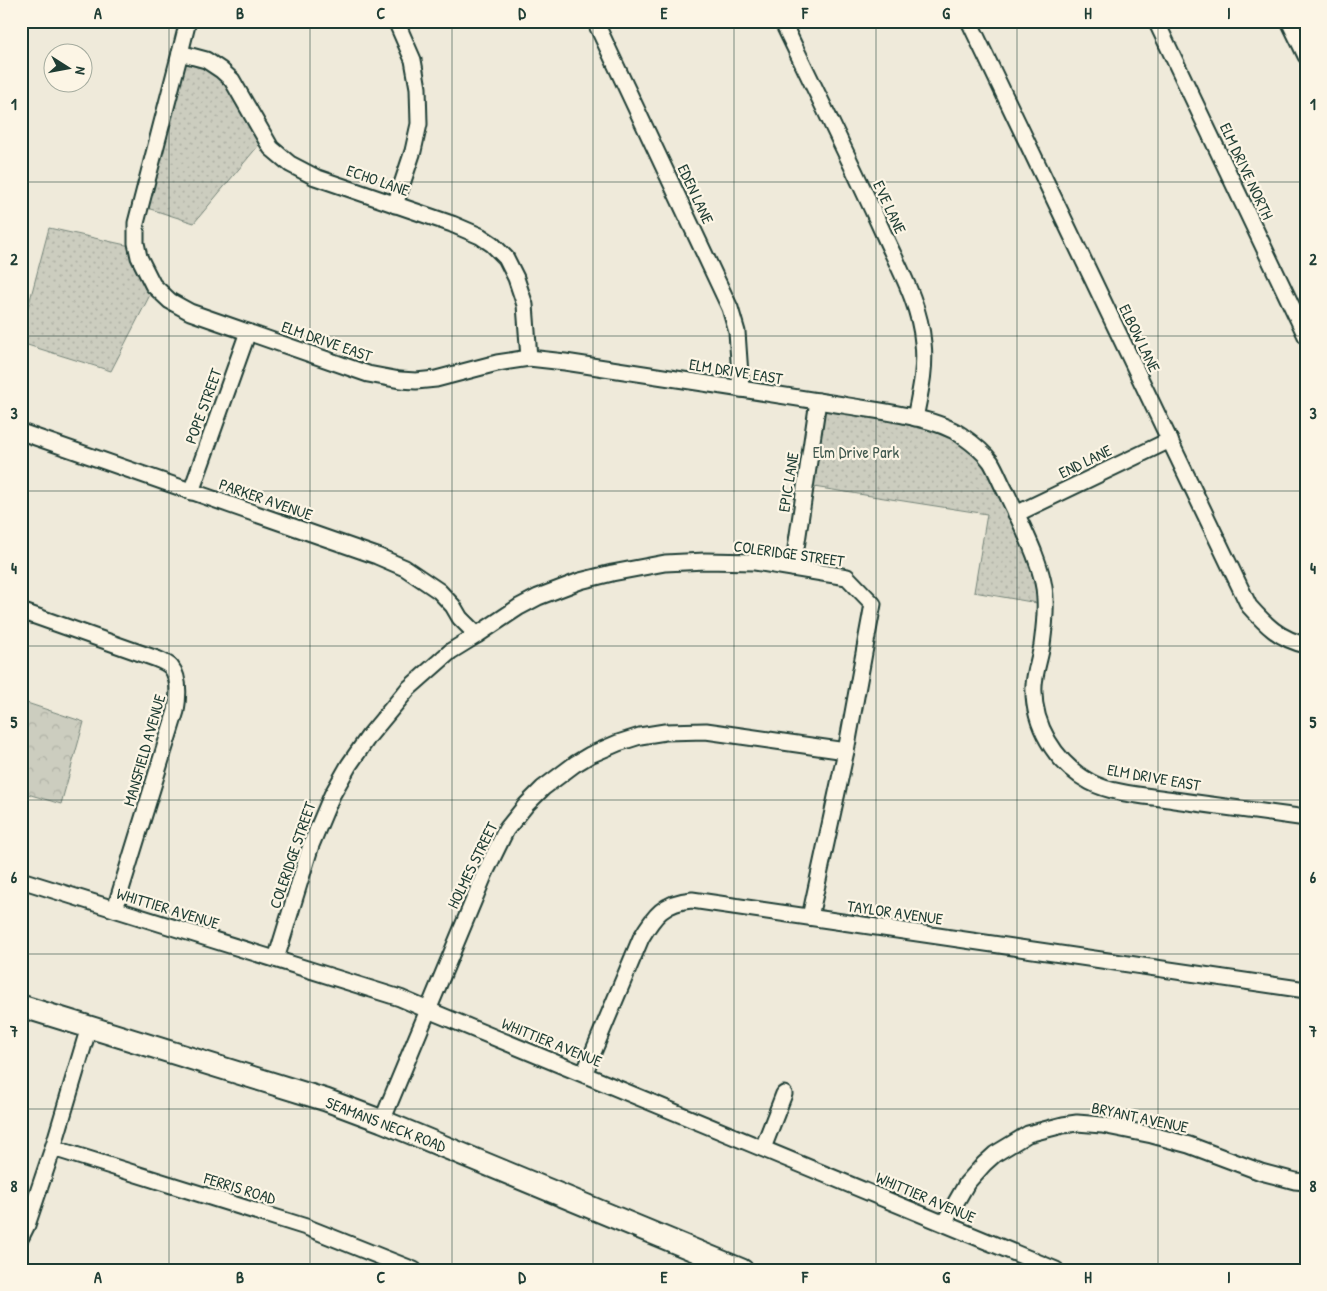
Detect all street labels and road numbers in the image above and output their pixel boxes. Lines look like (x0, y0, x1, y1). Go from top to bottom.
street label: ELM DRIVE NORTH (1215, 119, 1279, 223)
street label: ECHO LANE (344, 159, 412, 201)
street label: EDEN LANE (673, 161, 719, 227)
street label: EVE LANE (868, 177, 912, 237)
street label: ELBOW LANE (1114, 300, 1166, 376)
street label: ELM DRIVE EAST (279, 315, 376, 367)
street label: ELM DRIVE EAST (688, 353, 785, 389)
street label: POPE STREET (179, 365, 227, 447)
street label: END LANE (1055, 439, 1115, 483)
street label: EPIC LANE (772, 450, 804, 514)
street label: PARKER AVENUE (216, 473, 316, 525)
street label: COLERIDGE STREET (732, 534, 846, 572)
street label: MANSFIELD AVENUE (118, 691, 170, 809)
street label: ELM DRIVE EAST (1106, 758, 1203, 796)
street label: COLERIDGE STREET (263, 798, 321, 911)
street label: HOLMES STREET (442, 818, 503, 912)
street label: WHITTIER AVENUE (114, 882, 222, 934)
street label: TAYLOR AVENUE (846, 894, 944, 930)
street label: WHITTIER AVENUE (499, 1012, 605, 1072)
street label: SEAMANS NECK ROAD (323, 1091, 450, 1157)
street label: BRYANT AVENUE (1090, 1096, 1190, 1138)
street label: FERRIS ROAD (200, 1166, 279, 1209)
street label: WHITTIER AVENUE (873, 1166, 979, 1228)

